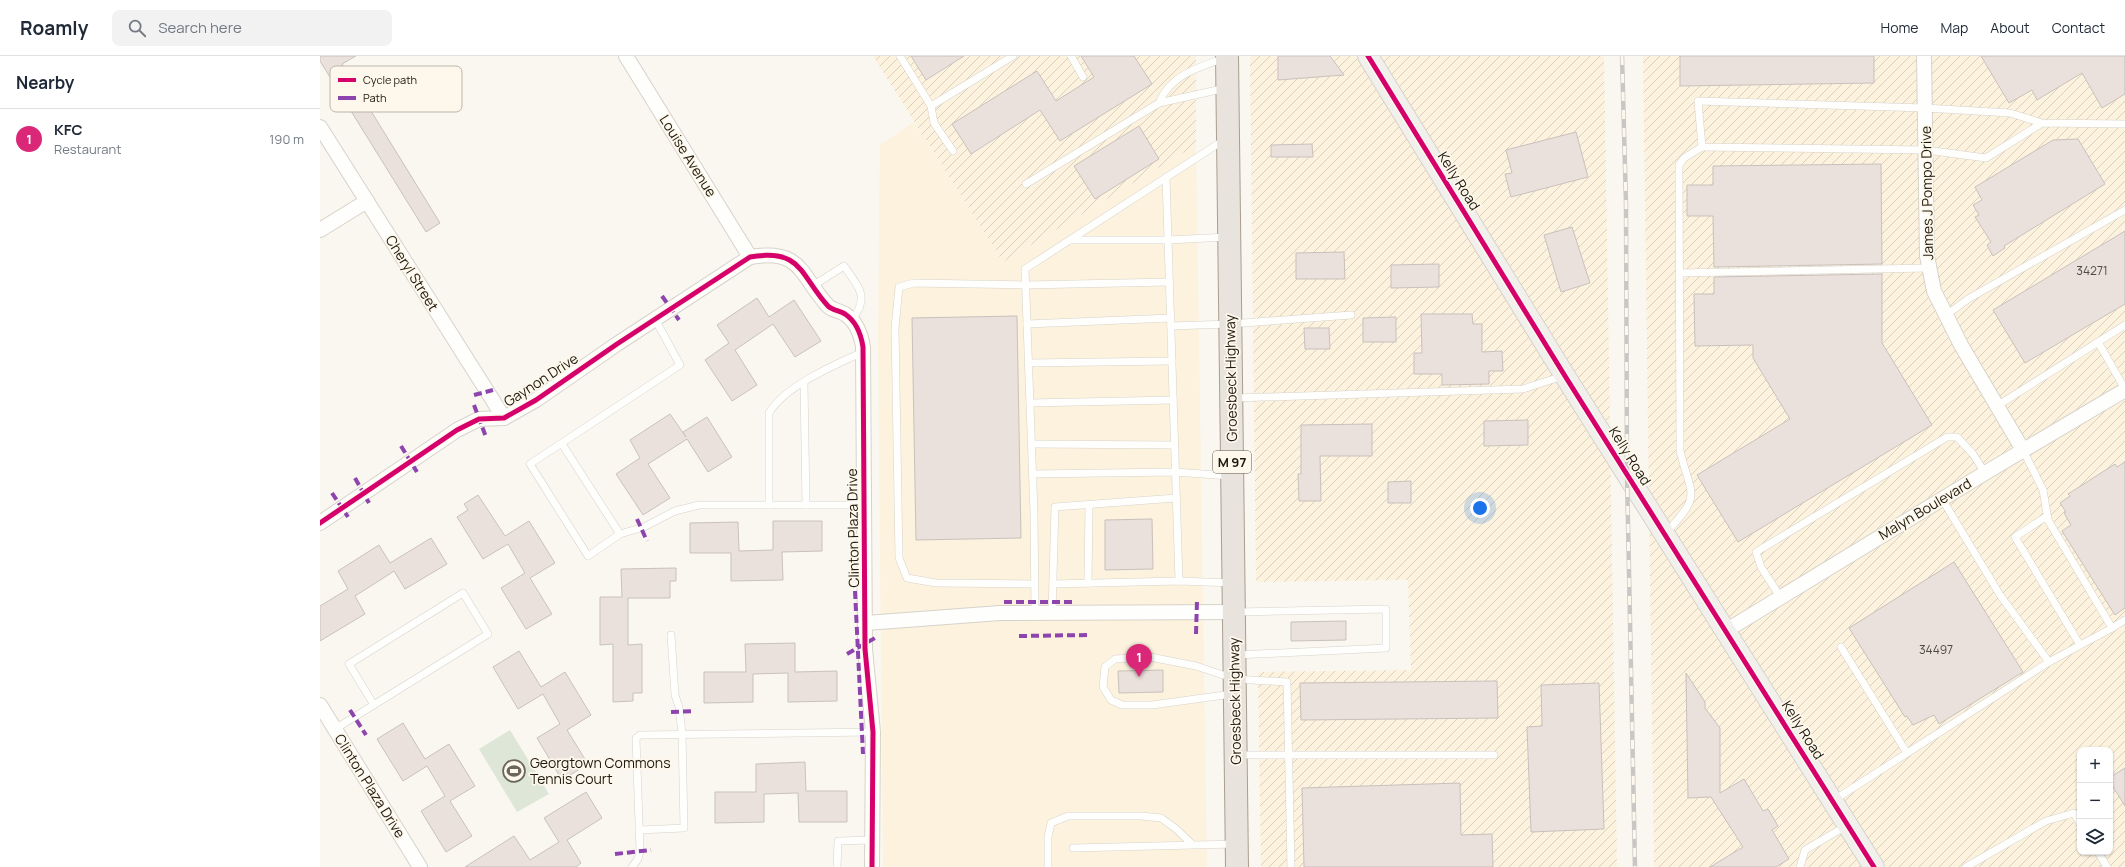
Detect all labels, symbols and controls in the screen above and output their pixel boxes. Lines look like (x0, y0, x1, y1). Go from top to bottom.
search box (112, 10, 392, 46)
text: Roamly (20, 15, 88, 41)
icon: search (126, 17, 148, 39)
text: Search here (158, 17, 242, 38)
text: Home (1881, 18, 1918, 37)
text: Map (1940, 18, 1968, 37)
text: About (1990, 18, 2030, 37)
text: Contact (2052, 18, 2105, 37)
legend (330, 66, 462, 112)
text: Nearby (16, 71, 74, 94)
text: Cycle path (363, 72, 417, 87)
text: Path (363, 90, 386, 105)
street label: Louise Avenue (656, 111, 721, 200)
text: KFC (54, 119, 83, 140)
street label: James J Pompo Drive (1916, 126, 1937, 260)
text: 1 (26, 130, 32, 148)
text: 190 m (269, 130, 304, 148)
text: Restaurant (54, 140, 121, 158)
street label: Kelly Road (1434, 148, 1485, 214)
street label: Cheryl Street (382, 231, 443, 315)
house number: 34271 (2076, 262, 2108, 279)
street label: Groesbeck Highway (1220, 314, 1241, 442)
street label: Gaynon Drive (500, 348, 582, 411)
street label: Kelly Road (1605, 423, 1656, 489)
road number: M 97 (1213, 451, 1251, 473)
street label: Clinton Plaza Drive (842, 468, 863, 588)
street label: Malyn Boulevard (1875, 473, 1975, 544)
your location (1470, 498, 1490, 518)
street label: Groesbeck Highway (1224, 637, 1245, 765)
house number: 34497 (1919, 641, 1953, 658)
pin: 1 (1126, 644, 1152, 677)
street label: Kelly Road (1778, 697, 1829, 763)
street label: Clinton Plaza Drive (331, 730, 410, 841)
map controls (2077, 747, 2113, 855)
button: + (2077, 747, 2113, 783)
place label: Georgtown Commons Tennis Court (530, 753, 671, 788)
sports icon: Georgtown Commons Tennis Court (501, 758, 527, 784)
button: − (2077, 783, 2113, 819)
button: layers (2077, 819, 2113, 855)

